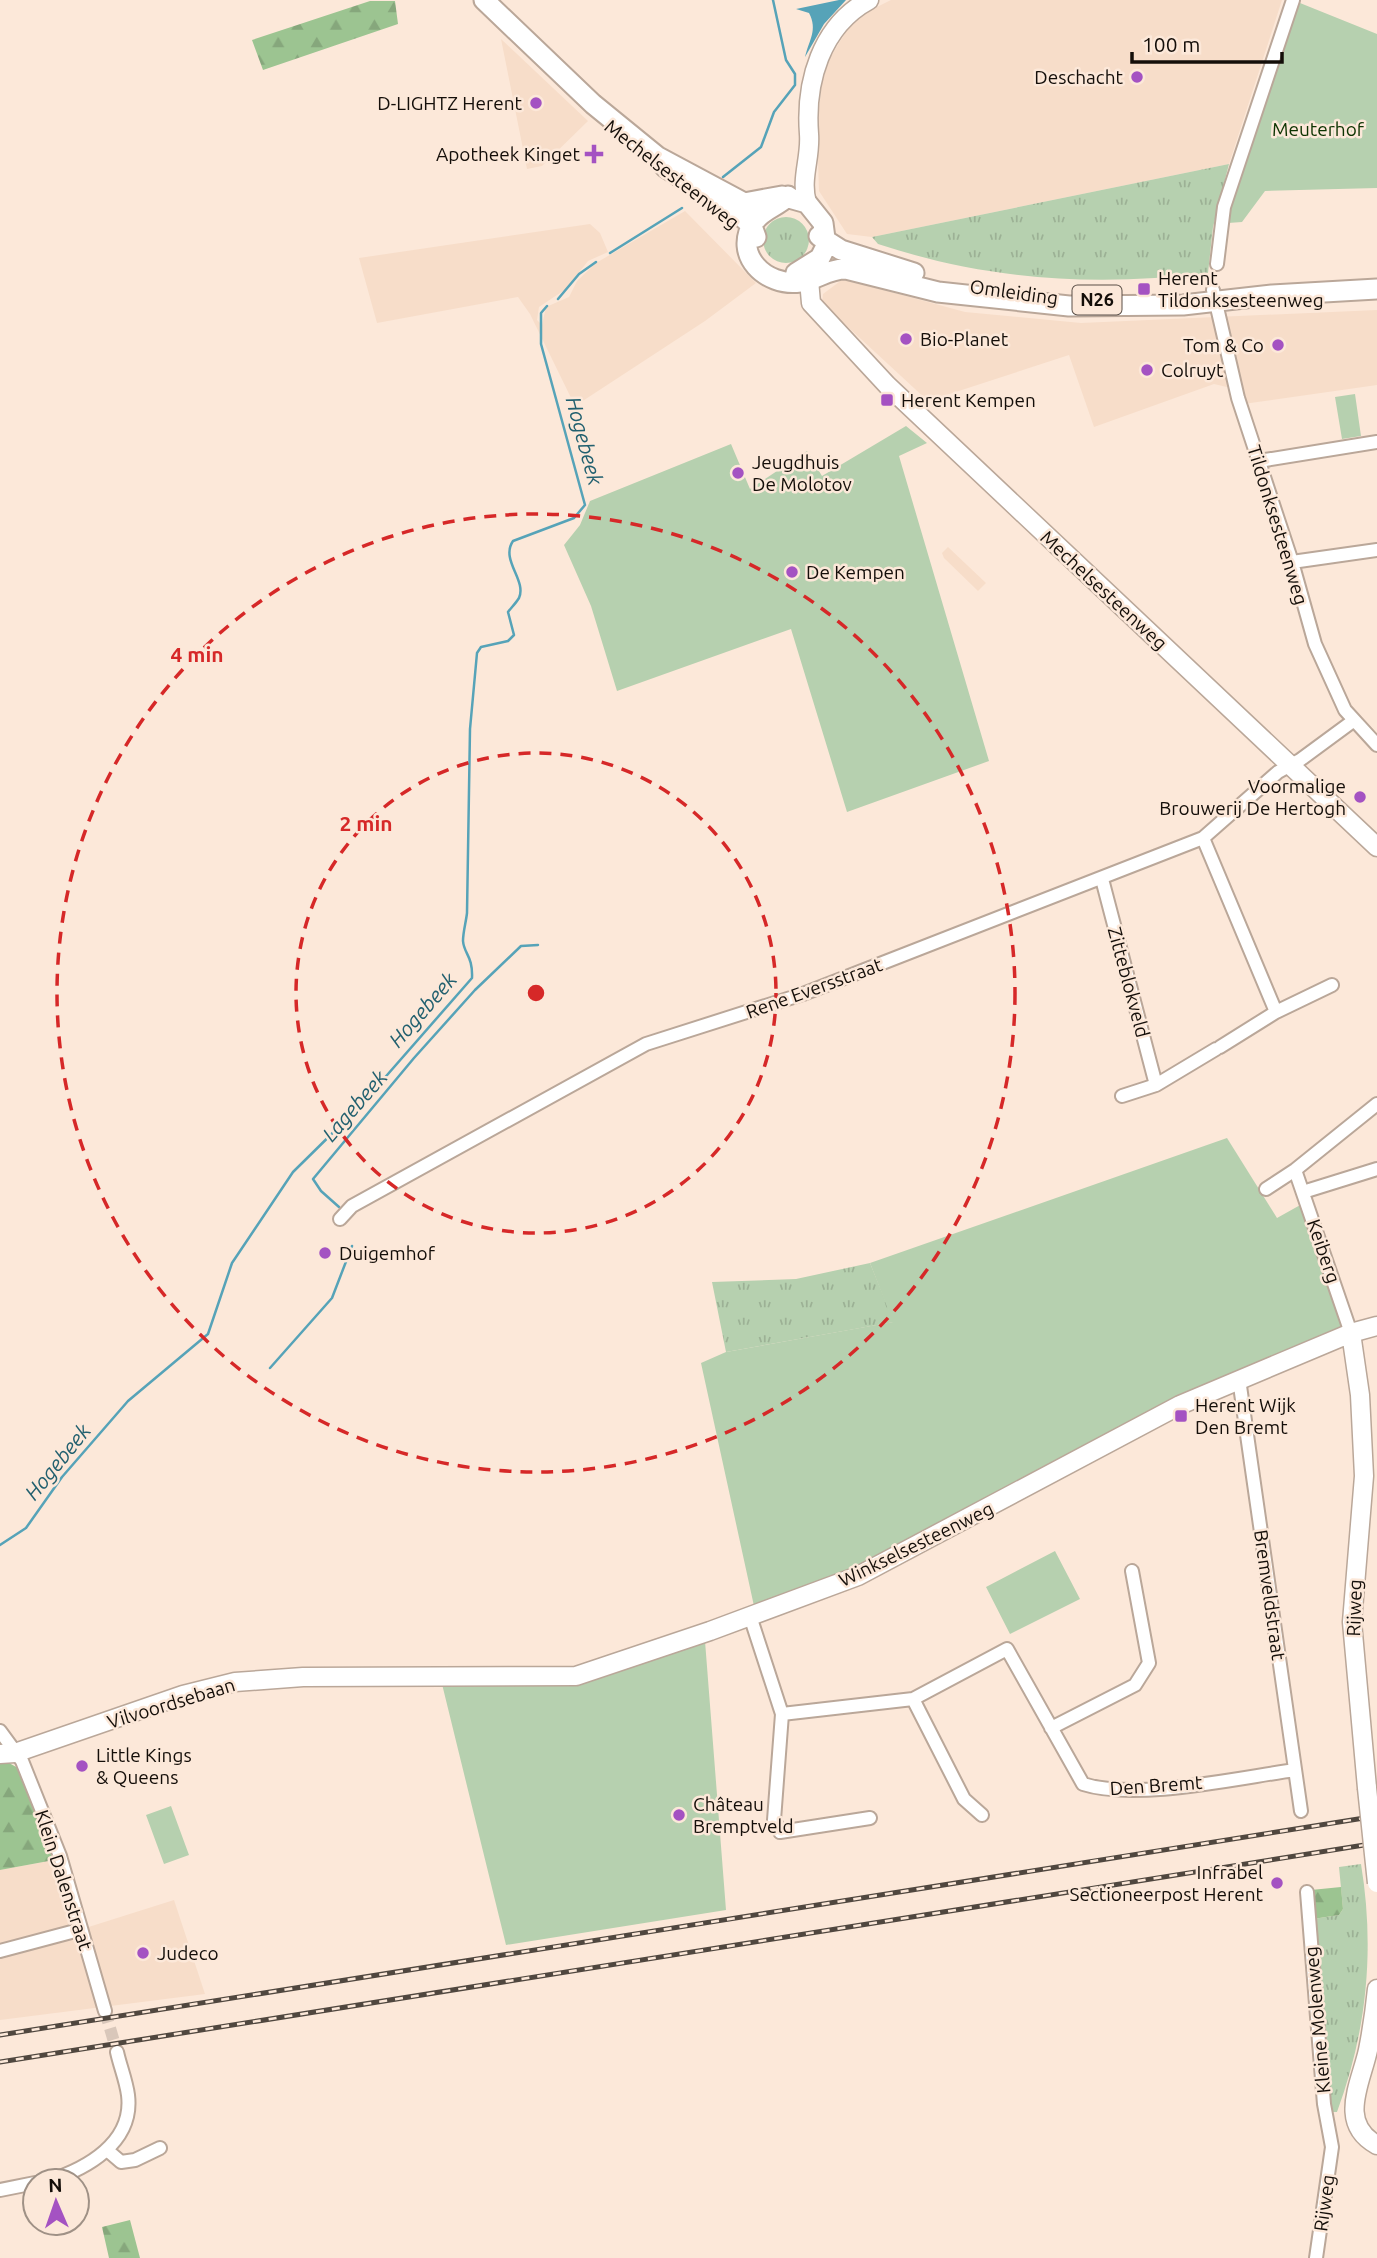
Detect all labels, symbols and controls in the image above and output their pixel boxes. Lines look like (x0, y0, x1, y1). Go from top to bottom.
scale bar (1132, 21, 1282, 65)
text: 100 m (1142, 32, 1200, 56)
place label: Deschacht (1034, 66, 1124, 88)
marker: Deschacht (1129, 69, 1145, 85)
place label: D-LIGHTZ Herent (377, 92, 523, 114)
marker: D-LIGHTZ Herent (528, 95, 544, 111)
street label: Mechelsesteenweg (600, 115, 744, 233)
park label: Meuterhof (1272, 118, 1365, 140)
place label: Apotheek Kinget (436, 143, 581, 165)
marker: Apotheek Kinget (586, 146, 602, 162)
place label: Herent Tildonksesteenweg (1158, 267, 1324, 311)
street label: Omleiding (969, 275, 1059, 309)
marker: Herent Tildonksesteenweg (1136, 281, 1152, 297)
road number: N26 (1072, 286, 1122, 314)
place label: Bio-Planet (920, 328, 1009, 350)
marker: Bio-Planet (898, 331, 914, 347)
place label: Tom & Co (1183, 334, 1264, 356)
marker: Tom & Co (1270, 337, 1286, 353)
place label: Colruyt (1161, 359, 1224, 381)
marker: Colruyt (1139, 362, 1155, 378)
place label: Herent Kempen (901, 389, 1036, 411)
marker: Herent Kempen (879, 392, 895, 408)
water label: Hogebeek (562, 394, 608, 488)
street label: Tildonksesteenweg (1243, 443, 1313, 607)
place label: Jeugdhuis De Molotov (752, 451, 852, 495)
marker: Jeugdhuis De Molotov (730, 465, 746, 481)
street label: Mechelsesteenweg (1036, 526, 1172, 654)
place label: De Kempen (806, 561, 905, 583)
marker: De Kempen (784, 564, 800, 580)
text: 4 min (170, 642, 224, 666)
place label: Voormalige Brouwerij De Hertogh (1159, 775, 1346, 819)
marker: Voormalige Brouwerij De Hertogh (1352, 789, 1368, 805)
text: 2 min (339, 811, 393, 835)
street label: Zitteblokveld (1104, 924, 1154, 1040)
street label: Rene Eversstraat (743, 953, 886, 1023)
water label: Hogebeek (383, 967, 461, 1052)
centre of rings (524, 981, 548, 1005)
water label: Lagebeek (317, 1065, 392, 1146)
street label: Keiberg (1303, 1216, 1345, 1286)
place label: Duigemhof (339, 1242, 436, 1264)
marker: Duigemhof (317, 1245, 333, 1261)
place label: Herent Wijk Den Bremt (1195, 1394, 1296, 1438)
marker: Herent Wijk Den Bremt (1173, 1408, 1189, 1424)
water label: Hogebeek (19, 1418, 95, 1504)
street label: Winkselsesteenweg (835, 1497, 997, 1591)
street label: Bremveldstraat (1250, 1528, 1290, 1662)
street label: Rijweg (1342, 1579, 1366, 1637)
street label: Vilvoordsebaan (105, 1673, 237, 1733)
place label: Little Kings & Queens (96, 1744, 192, 1788)
marker: Little Kings & Queens (74, 1758, 90, 1774)
street label: Den Bremt (1109, 1771, 1204, 1799)
place label: Château Bremptveld (693, 1793, 794, 1837)
street label: Klein Dalenstraat (31, 1807, 97, 1953)
marker: Château Bremptveld (671, 1807, 687, 1823)
place label: Infrabel Sectioneerpost Herent (1069, 1861, 1264, 1905)
marker: Infrabel Sectioneerpost Herent (1269, 1875, 1285, 1891)
place label: Judeco (157, 1942, 219, 1964)
marker: Judeco (135, 1945, 151, 1961)
street label: Kleine Molenweg (1300, 1946, 1334, 2094)
north arrow (21, 2167, 91, 2237)
street label: Rijweg (1309, 2173, 1339, 2233)
text: N (48, 2174, 63, 2196)

